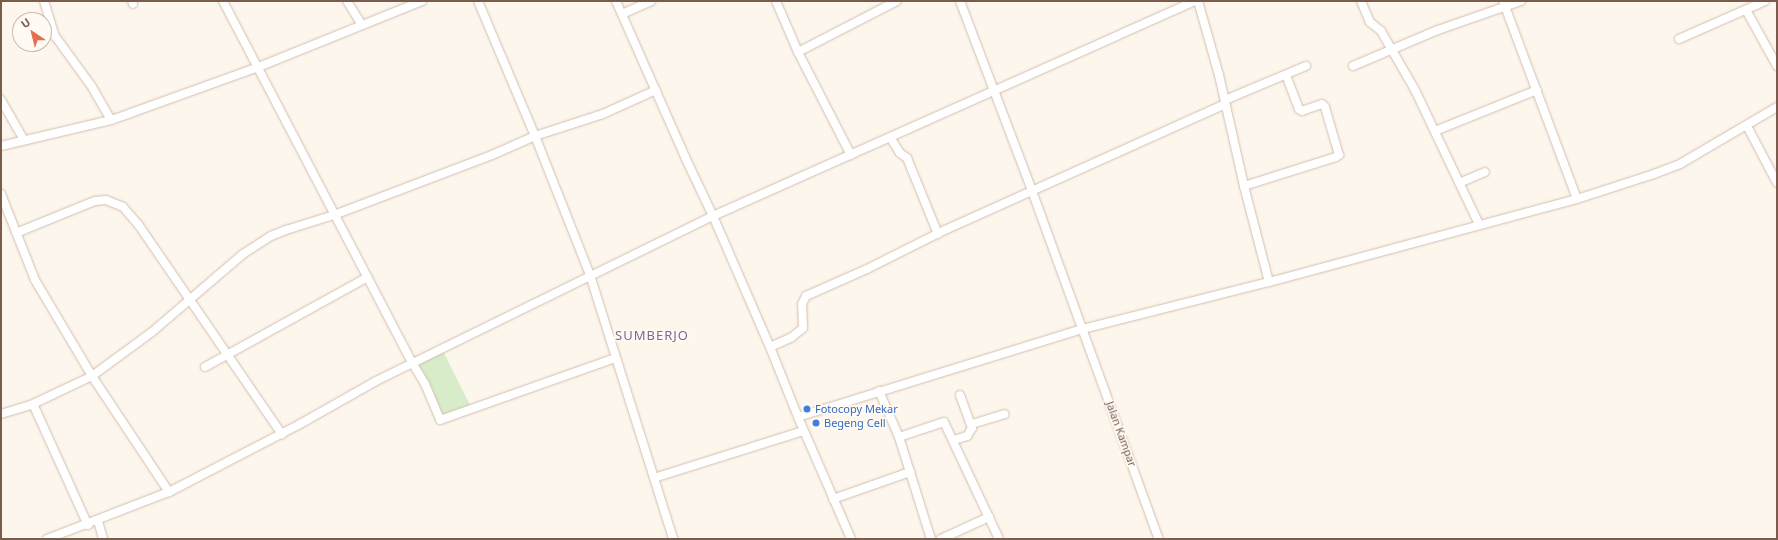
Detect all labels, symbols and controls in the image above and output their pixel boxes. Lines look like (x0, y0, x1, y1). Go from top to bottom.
north arrow (12, 12, 52, 52)
text: U (18, 14, 33, 31)
district label: SUMBERJO (615, 327, 689, 343)
street label: Jalan Kampar (1103, 400, 1139, 468)
place label: Fotocopy Mekar (815, 402, 898, 416)
marker: Fotocopy Mekar (802, 404, 812, 414)
place label: Begeng Cell (824, 416, 886, 430)
marker: Begeng Cell (811, 418, 821, 428)

